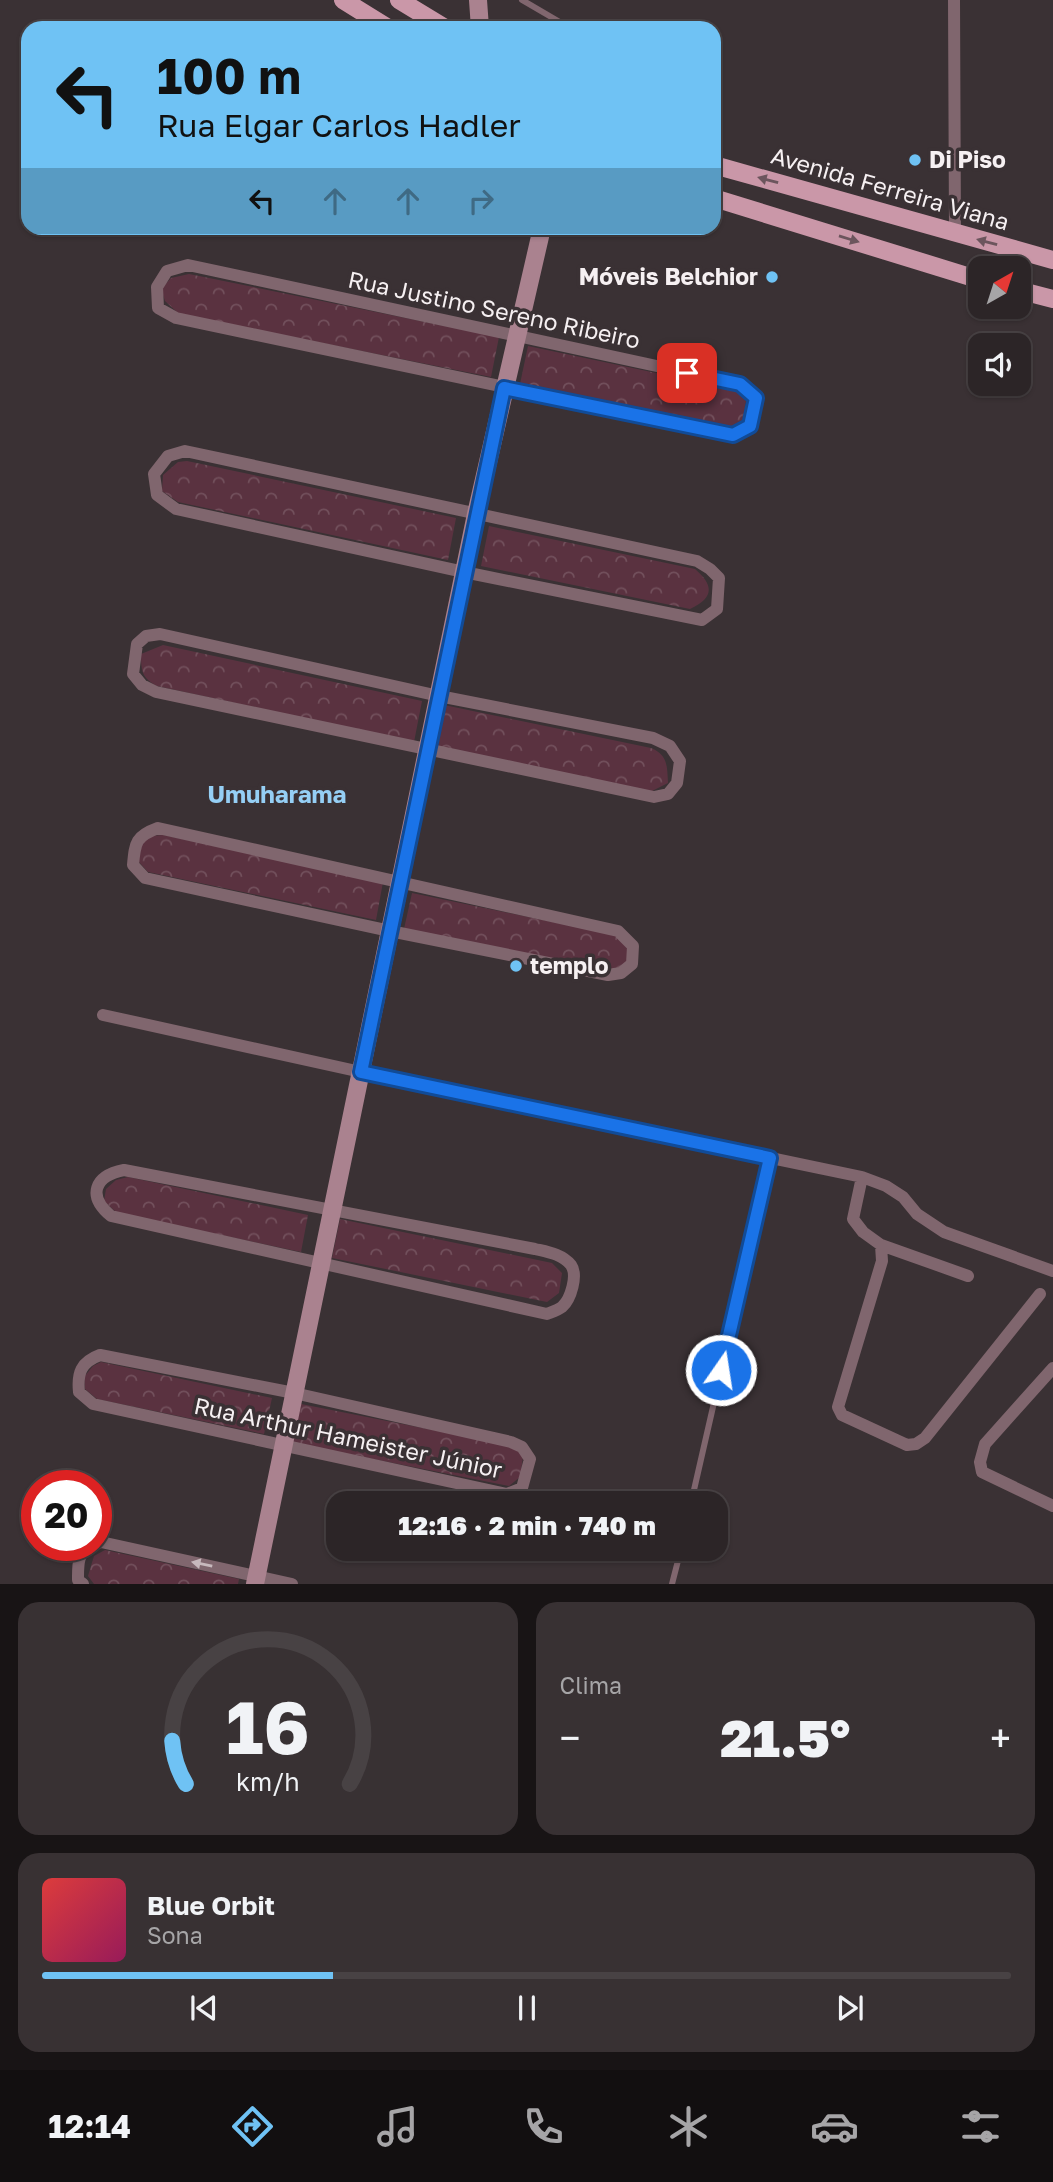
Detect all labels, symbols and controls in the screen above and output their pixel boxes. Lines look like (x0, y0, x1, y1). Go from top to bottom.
text: 100 m (157, 46, 301, 105)
icon: left (42, 49, 133, 140)
text: Rua Elgar Carlos Hadler (157, 106, 521, 144)
street label: Avenida Ferreira Viana (768, 141, 1012, 235)
place label: Di Piso (929, 145, 1006, 173)
marker: Di Piso (907, 152, 923, 168)
one-way arrow (757, 174, 779, 185)
icon: left (243, 182, 281, 220)
icon: ahead (316, 182, 354, 220)
icon: ahead (389, 182, 427, 220)
icon: right (462, 182, 500, 220)
one-way arrow (839, 235, 860, 245)
one-way arrow (976, 236, 998, 247)
north arrow (968, 256, 1031, 318)
map controls (968, 256, 1031, 396)
place label: Móveis Belchior (579, 262, 758, 290)
street label: Rua Justino Sereno Ribeiro (346, 264, 643, 354)
marker: Móveis Belchior (764, 269, 780, 285)
button: sound (968, 333, 1031, 396)
pin (657, 343, 717, 403)
icon: arrive (668, 354, 706, 392)
district label: Umuharama (207, 779, 347, 808)
place label: templo (530, 951, 609, 979)
marker: templo (508, 958, 524, 974)
position arrow (684, 1333, 758, 1407)
street label: Rua Arthur Hameister Júnior (192, 1391, 505, 1483)
speed limit sign: 20 (21, 1470, 112, 1561)
text: 12:16 · 2 min · 740 m (398, 1510, 656, 1541)
one-way arrow (191, 1558, 213, 1569)
text: Clima (560, 1671, 622, 1699)
text: 16 (226, 1684, 310, 1771)
text: 21.5° (720, 1706, 850, 1768)
text: − (560, 1715, 580, 1760)
text: + (990, 1715, 1011, 1760)
text: km/h (236, 1766, 300, 1797)
text: Blue Orbit (147, 1890, 275, 1921)
text: Sona (147, 1921, 203, 1949)
icon: previous (185, 1989, 223, 2027)
icon: pause (508, 1989, 546, 2027)
icon: next (831, 1989, 869, 2027)
icon: directions (228, 2102, 277, 2151)
icon: music (373, 2102, 422, 2151)
icon: phone (519, 2102, 568, 2151)
icon: climate (664, 2102, 713, 2151)
icon: car (810, 2102, 859, 2151)
icon: filters (956, 2102, 1005, 2151)
text: 12:14 (48, 2107, 131, 2145)

